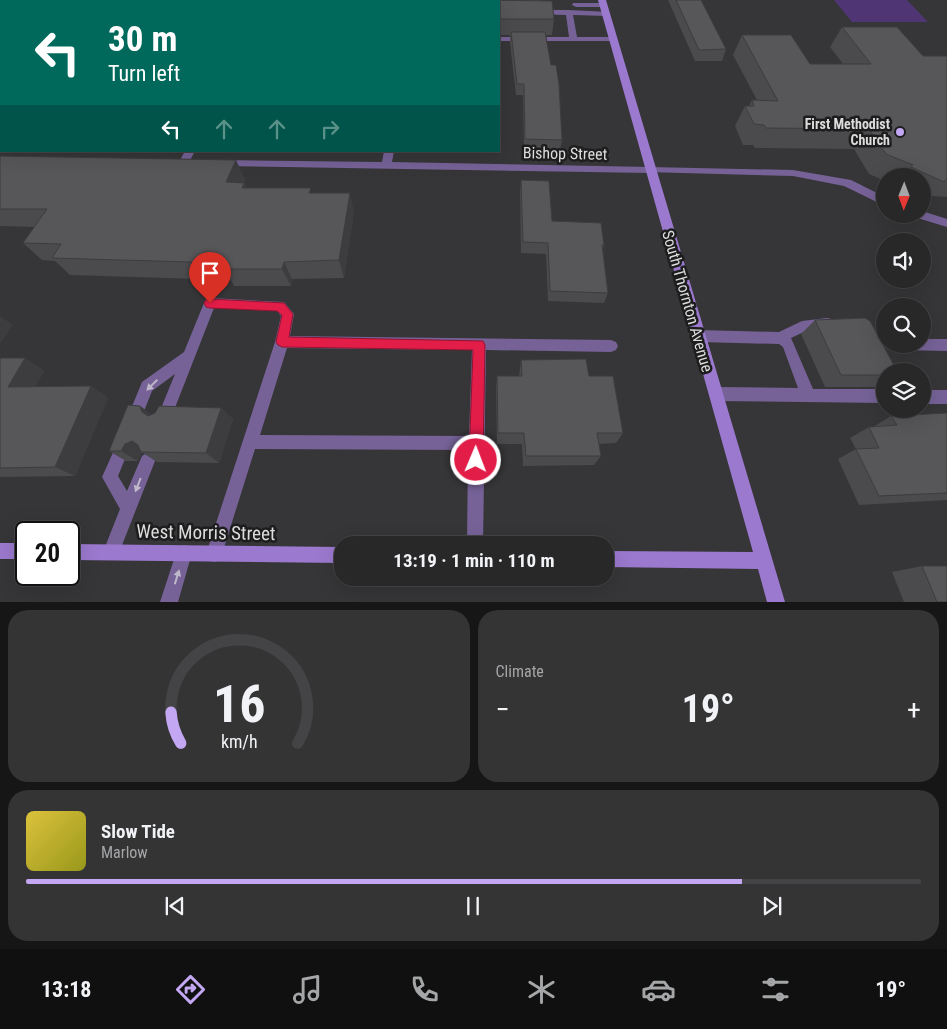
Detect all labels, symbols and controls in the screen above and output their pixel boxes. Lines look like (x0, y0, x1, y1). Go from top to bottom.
text: 30 m (108, 19, 177, 60)
icon: left (25, 20, 90, 85)
text: Turn left (108, 61, 180, 86)
icon: left (157, 115, 185, 143)
icon: ahead (210, 115, 238, 143)
icon: ahead (263, 115, 291, 143)
icon: right (316, 115, 344, 143)
place label: First Methodist Church (805, 116, 890, 148)
marker: First Methodist Church (894, 126, 906, 138)
street label: Bishop Street (523, 143, 608, 164)
north arrow (876, 168, 931, 222)
map controls (876, 168, 931, 418)
street label: South Thornton Avenue (658, 228, 717, 374)
button: sound (876, 233, 931, 288)
pin (189, 252, 231, 303)
icon: arrive (196, 259, 224, 287)
button: search (876, 298, 931, 353)
button: layers (876, 363, 931, 418)
one-way arrow (146, 379, 158, 391)
position arrow (449, 433, 501, 485)
one-way arrow (134, 478, 142, 493)
street label: West Morris Street (136, 520, 276, 545)
speed limit sign: 20 (15, 521, 80, 586)
text: 13:19 · 1 min · 110 m (393, 549, 555, 572)
one-way arrow (173, 570, 181, 585)
text: Climate (496, 662, 544, 681)
text: 16 (212, 674, 265, 735)
text: 19° (682, 687, 735, 731)
text: − (496, 693, 510, 726)
text: + (907, 693, 921, 726)
text: km/h (220, 731, 257, 752)
text: Slow Tide (101, 820, 175, 843)
text: Marlow (101, 843, 148, 862)
icon: previous (161, 892, 189, 920)
icon: pause (459, 892, 487, 920)
icon: next (758, 892, 786, 920)
icon: directions (173, 972, 208, 1007)
icon: music (290, 972, 325, 1007)
icon: phone (407, 972, 442, 1007)
icon: climate (524, 972, 559, 1007)
icon: car (641, 972, 676, 1007)
icon: filters (758, 972, 793, 1007)
text: 13:18 (41, 977, 91, 1002)
text: 19° (875, 977, 906, 1002)

